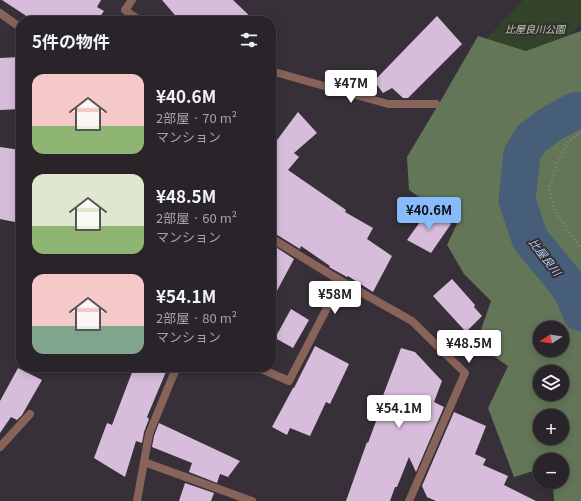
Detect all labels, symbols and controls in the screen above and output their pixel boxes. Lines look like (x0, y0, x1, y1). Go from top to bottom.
park label: 比屋良川公園 (505, 21, 567, 36)
text: 5件の物件 (32, 28, 110, 53)
icon: filters (238, 29, 260, 51)
pin: ¥47M (327, 70, 375, 104)
text: ¥47M (334, 73, 368, 92)
text: ¥40.6M (156, 83, 216, 108)
icon: home (64, 90, 112, 138)
text: 2部屋 · 70 m² (156, 108, 237, 127)
text: マンション (156, 127, 221, 146)
text: ¥48.5M (156, 183, 216, 208)
icon: home (64, 190, 112, 238)
pin: ¥40.6M (396, 197, 462, 231)
text: ¥40.6M (406, 200, 452, 219)
text: 2部屋 · 60 m² (156, 208, 237, 227)
text: マンション (156, 227, 221, 246)
water label: 比屋良川 (526, 234, 566, 279)
pin: ¥58M (311, 281, 359, 315)
text: ¥54.1M (156, 283, 216, 308)
text: ¥58M (318, 284, 352, 303)
icon: home (64, 290, 112, 338)
text: 2部屋 · 80 m² (156, 308, 237, 327)
north arrow (533, 321, 569, 357)
map controls (533, 321, 569, 489)
text: マンション (156, 327, 221, 346)
pin: ¥48.5M (436, 330, 502, 364)
text: ¥48.5M (446, 333, 492, 352)
button: layers (533, 365, 569, 401)
pin: ¥54.1M (366, 395, 432, 429)
text: ¥54.1M (376, 398, 422, 417)
button: + (533, 409, 569, 445)
button: − (533, 453, 569, 489)

